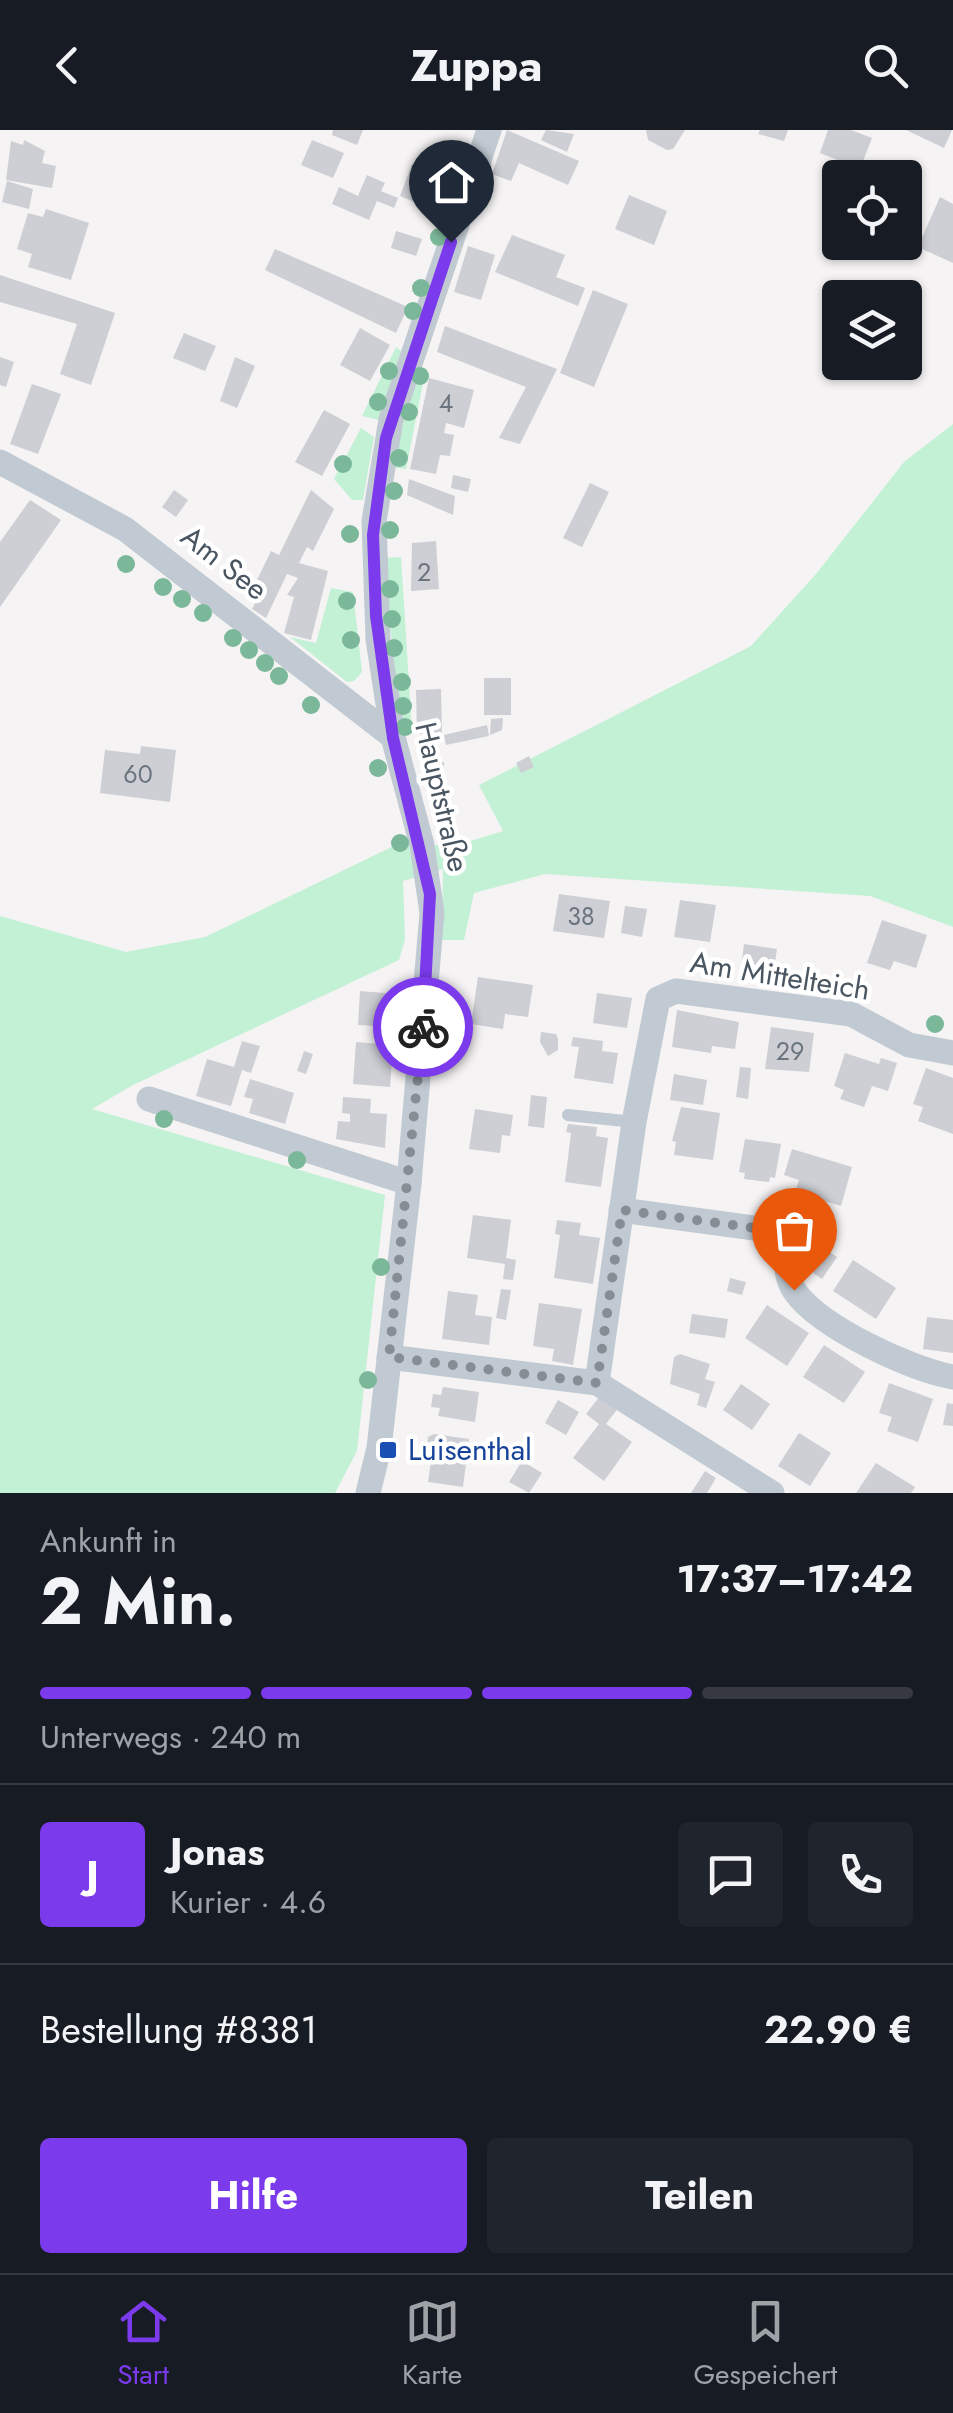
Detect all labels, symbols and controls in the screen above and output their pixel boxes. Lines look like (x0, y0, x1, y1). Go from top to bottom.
text: Zuppa (410, 33, 543, 98)
icon: back (40, 38, 95, 93)
icon: search (858, 38, 913, 93)
pin (409, 140, 494, 243)
icon: home (424, 155, 479, 210)
map controls (822, 160, 922, 380)
button: locate (822, 160, 922, 260)
button: layers (822, 280, 922, 380)
house number: 4 (439, 385, 453, 421)
street label: Am See (172, 515, 277, 610)
house number: 2 (417, 554, 431, 590)
street label: Hauptstraße (404, 718, 481, 876)
house number: 60 (123, 756, 153, 792)
house number: 38 (567, 898, 595, 934)
street label: Am Mittelteich (687, 940, 873, 1011)
courier (373, 977, 473, 1077)
icon: bike (396, 1000, 451, 1055)
house number: 29 (776, 1033, 804, 1069)
pin (752, 1188, 837, 1291)
icon: bag (767, 1203, 822, 1258)
place label: Luisenthal (408, 1428, 532, 1471)
marker: Luisenthal (377, 1439, 399, 1461)
text: Ankunft in (40, 1518, 177, 1564)
text: 17:37–17:42 (677, 1551, 913, 1606)
text: 2 Min. (40, 1554, 236, 1648)
text: Unterwegs · 240 m (40, 1714, 301, 1760)
button: chat (678, 1822, 783, 1927)
button: phone (808, 1822, 913, 1927)
text: Jonas (170, 1824, 265, 1879)
text: J (86, 1847, 99, 1902)
text: Kurier · 4.6 (170, 1879, 326, 1925)
text: Bestellung #8381 (40, 2002, 318, 2057)
text: 22.90 € (764, 2002, 913, 2057)
button: Hilfe (40, 2138, 467, 2253)
button: Teilen (487, 2138, 913, 2253)
tab: Start (116, 2294, 171, 2395)
tab: Karte (402, 2294, 462, 2395)
tab: Gespeichert (693, 2294, 837, 2395)

